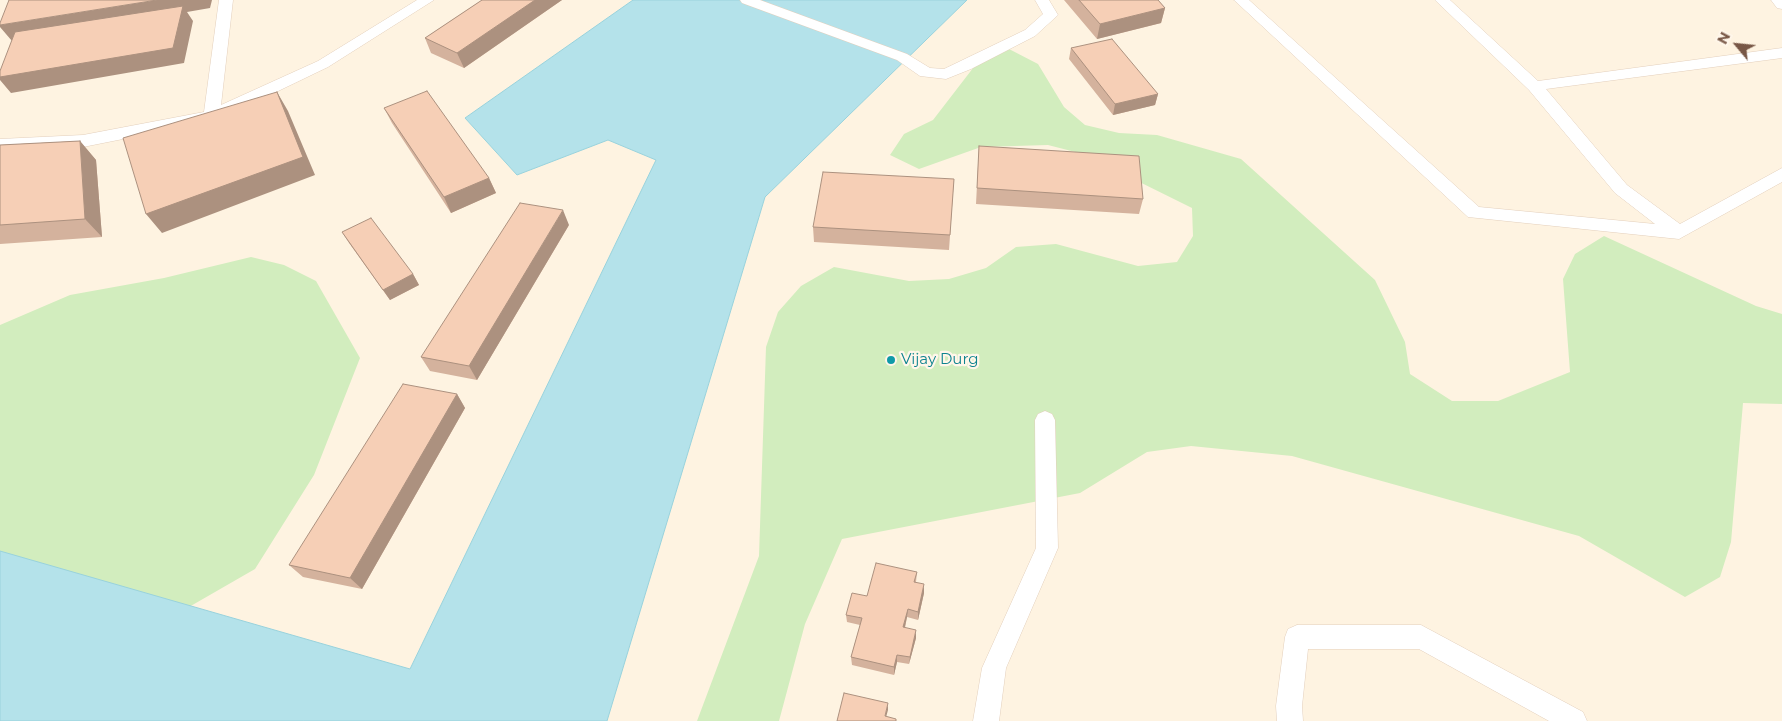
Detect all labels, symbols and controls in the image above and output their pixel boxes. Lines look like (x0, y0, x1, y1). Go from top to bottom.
north arrow (1712, 20, 1762, 70)
text: N (1713, 29, 1734, 47)
place label: Vijay Durg (901, 351, 979, 369)
marker: Vijay Durg (885, 354, 897, 366)

